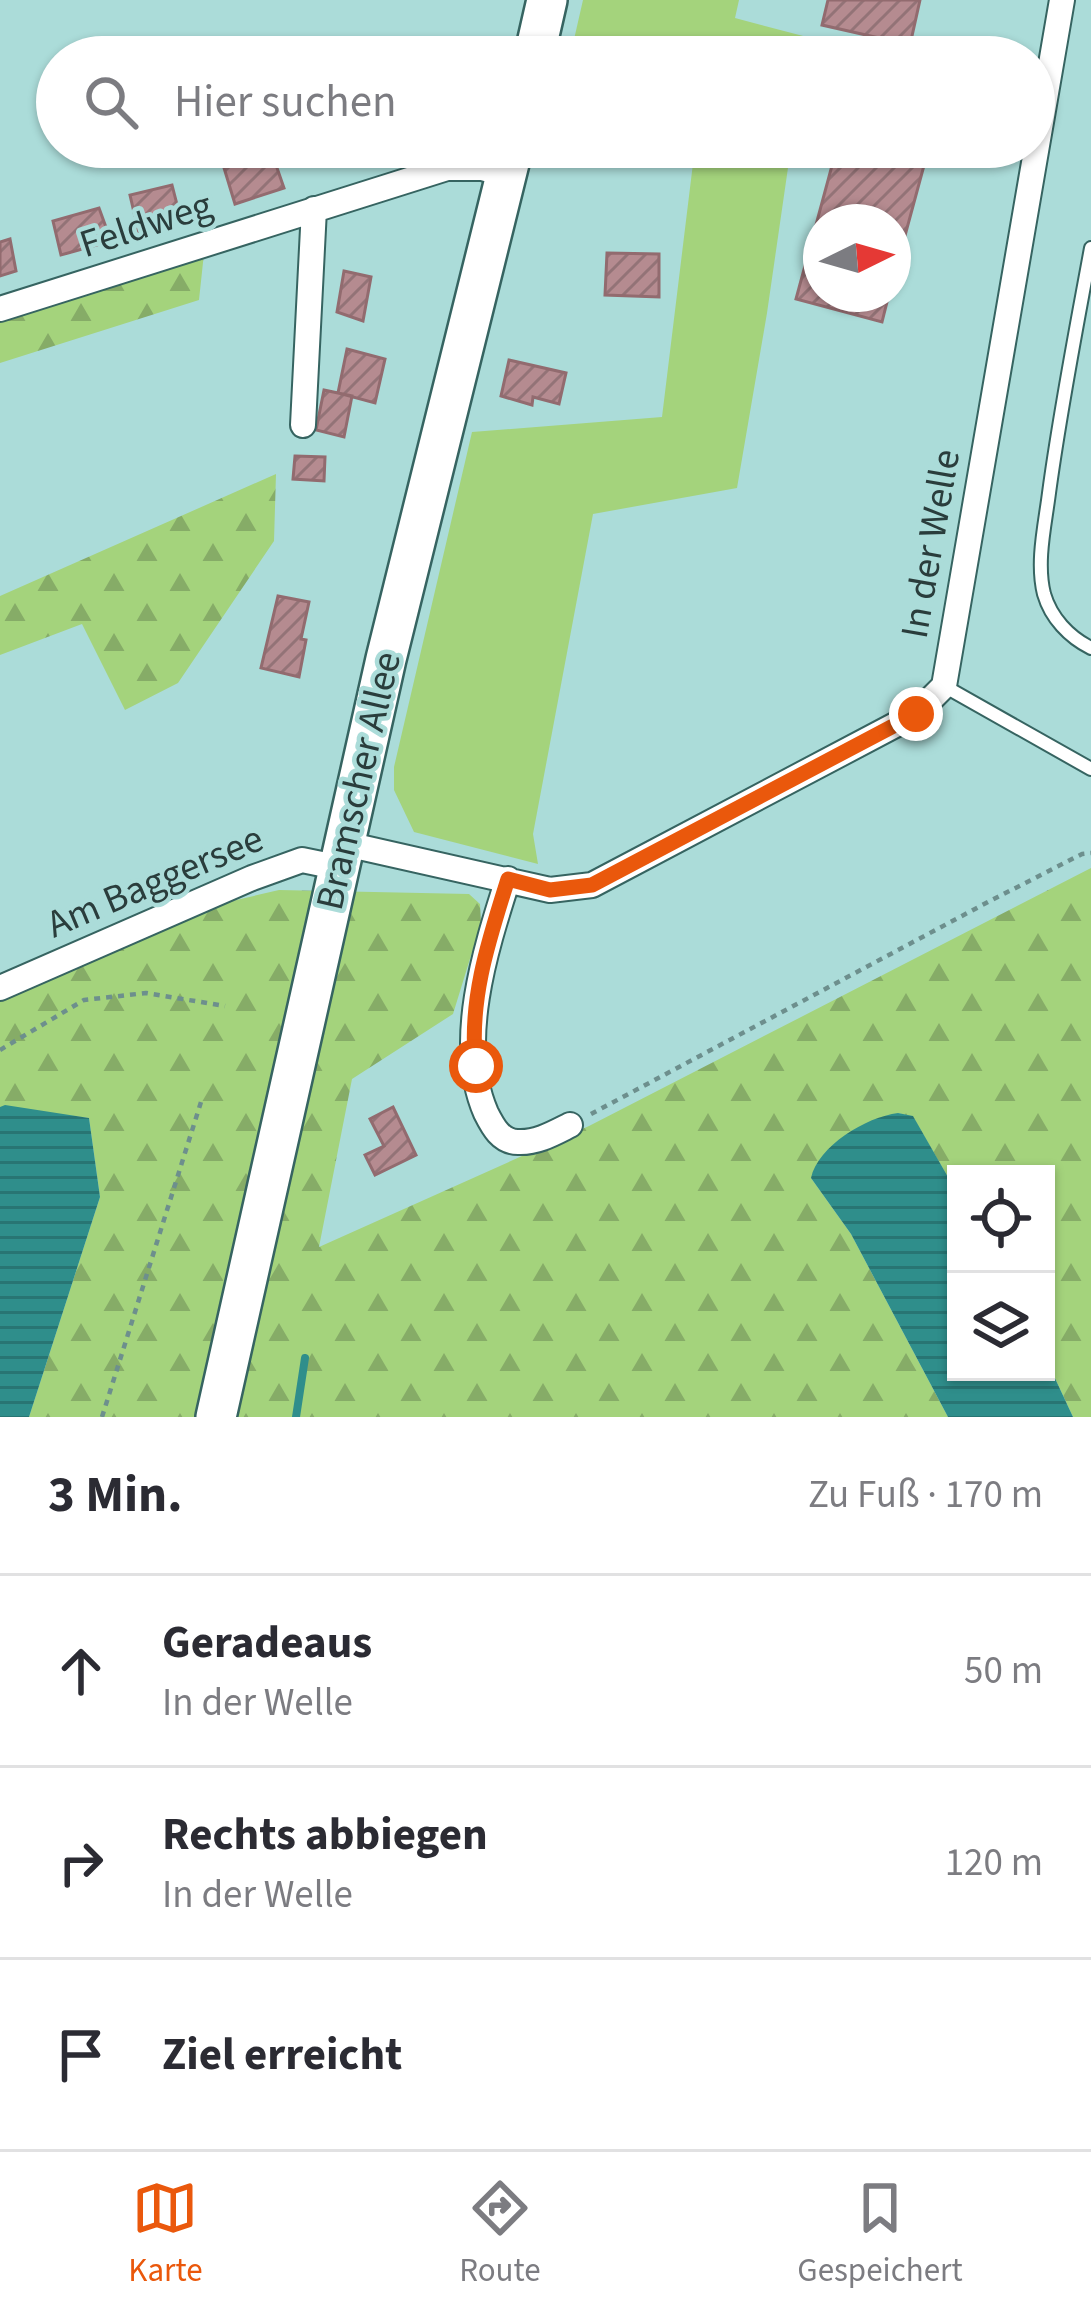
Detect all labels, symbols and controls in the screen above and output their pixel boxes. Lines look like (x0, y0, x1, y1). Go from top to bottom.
search box (36, 36, 1055, 168)
icon: search (78, 69, 144, 135)
text: Hier suchen (174, 70, 397, 134)
street label: Feldweg (73, 177, 220, 273)
north arrow (803, 204, 911, 312)
street label: In der Welle (887, 445, 975, 643)
street label: Bramscher Allee (302, 646, 416, 916)
route end (889, 687, 943, 741)
street label: Am Baggersee (38, 811, 272, 953)
route start (449, 1039, 503, 1093)
map controls (947, 1165, 1055, 1381)
button: locate (947, 1165, 1055, 1273)
button: layers (947, 1273, 1055, 1381)
text: 3 Min. (48, 1459, 183, 1531)
text: Zu Fuß · 170 m (808, 1467, 1043, 1523)
text: Geradeaus (162, 1611, 372, 1675)
icon: ahead (48, 1638, 114, 1704)
text: 50 m (964, 1643, 1043, 1699)
text: In der Welle (162, 1675, 353, 1731)
text: Rechts abbiegen (162, 1803, 488, 1867)
icon: right (48, 1830, 114, 1896)
text: 120 m (945, 1835, 1043, 1891)
text: In der Welle (162, 1867, 353, 1923)
icon: arrive (48, 2022, 114, 2088)
text: Ziel erreicht (162, 2023, 402, 2087)
tab: Karte (128, 2175, 203, 2294)
tab: Route (459, 2175, 541, 2294)
tab: Gespeichert (797, 2175, 963, 2294)

